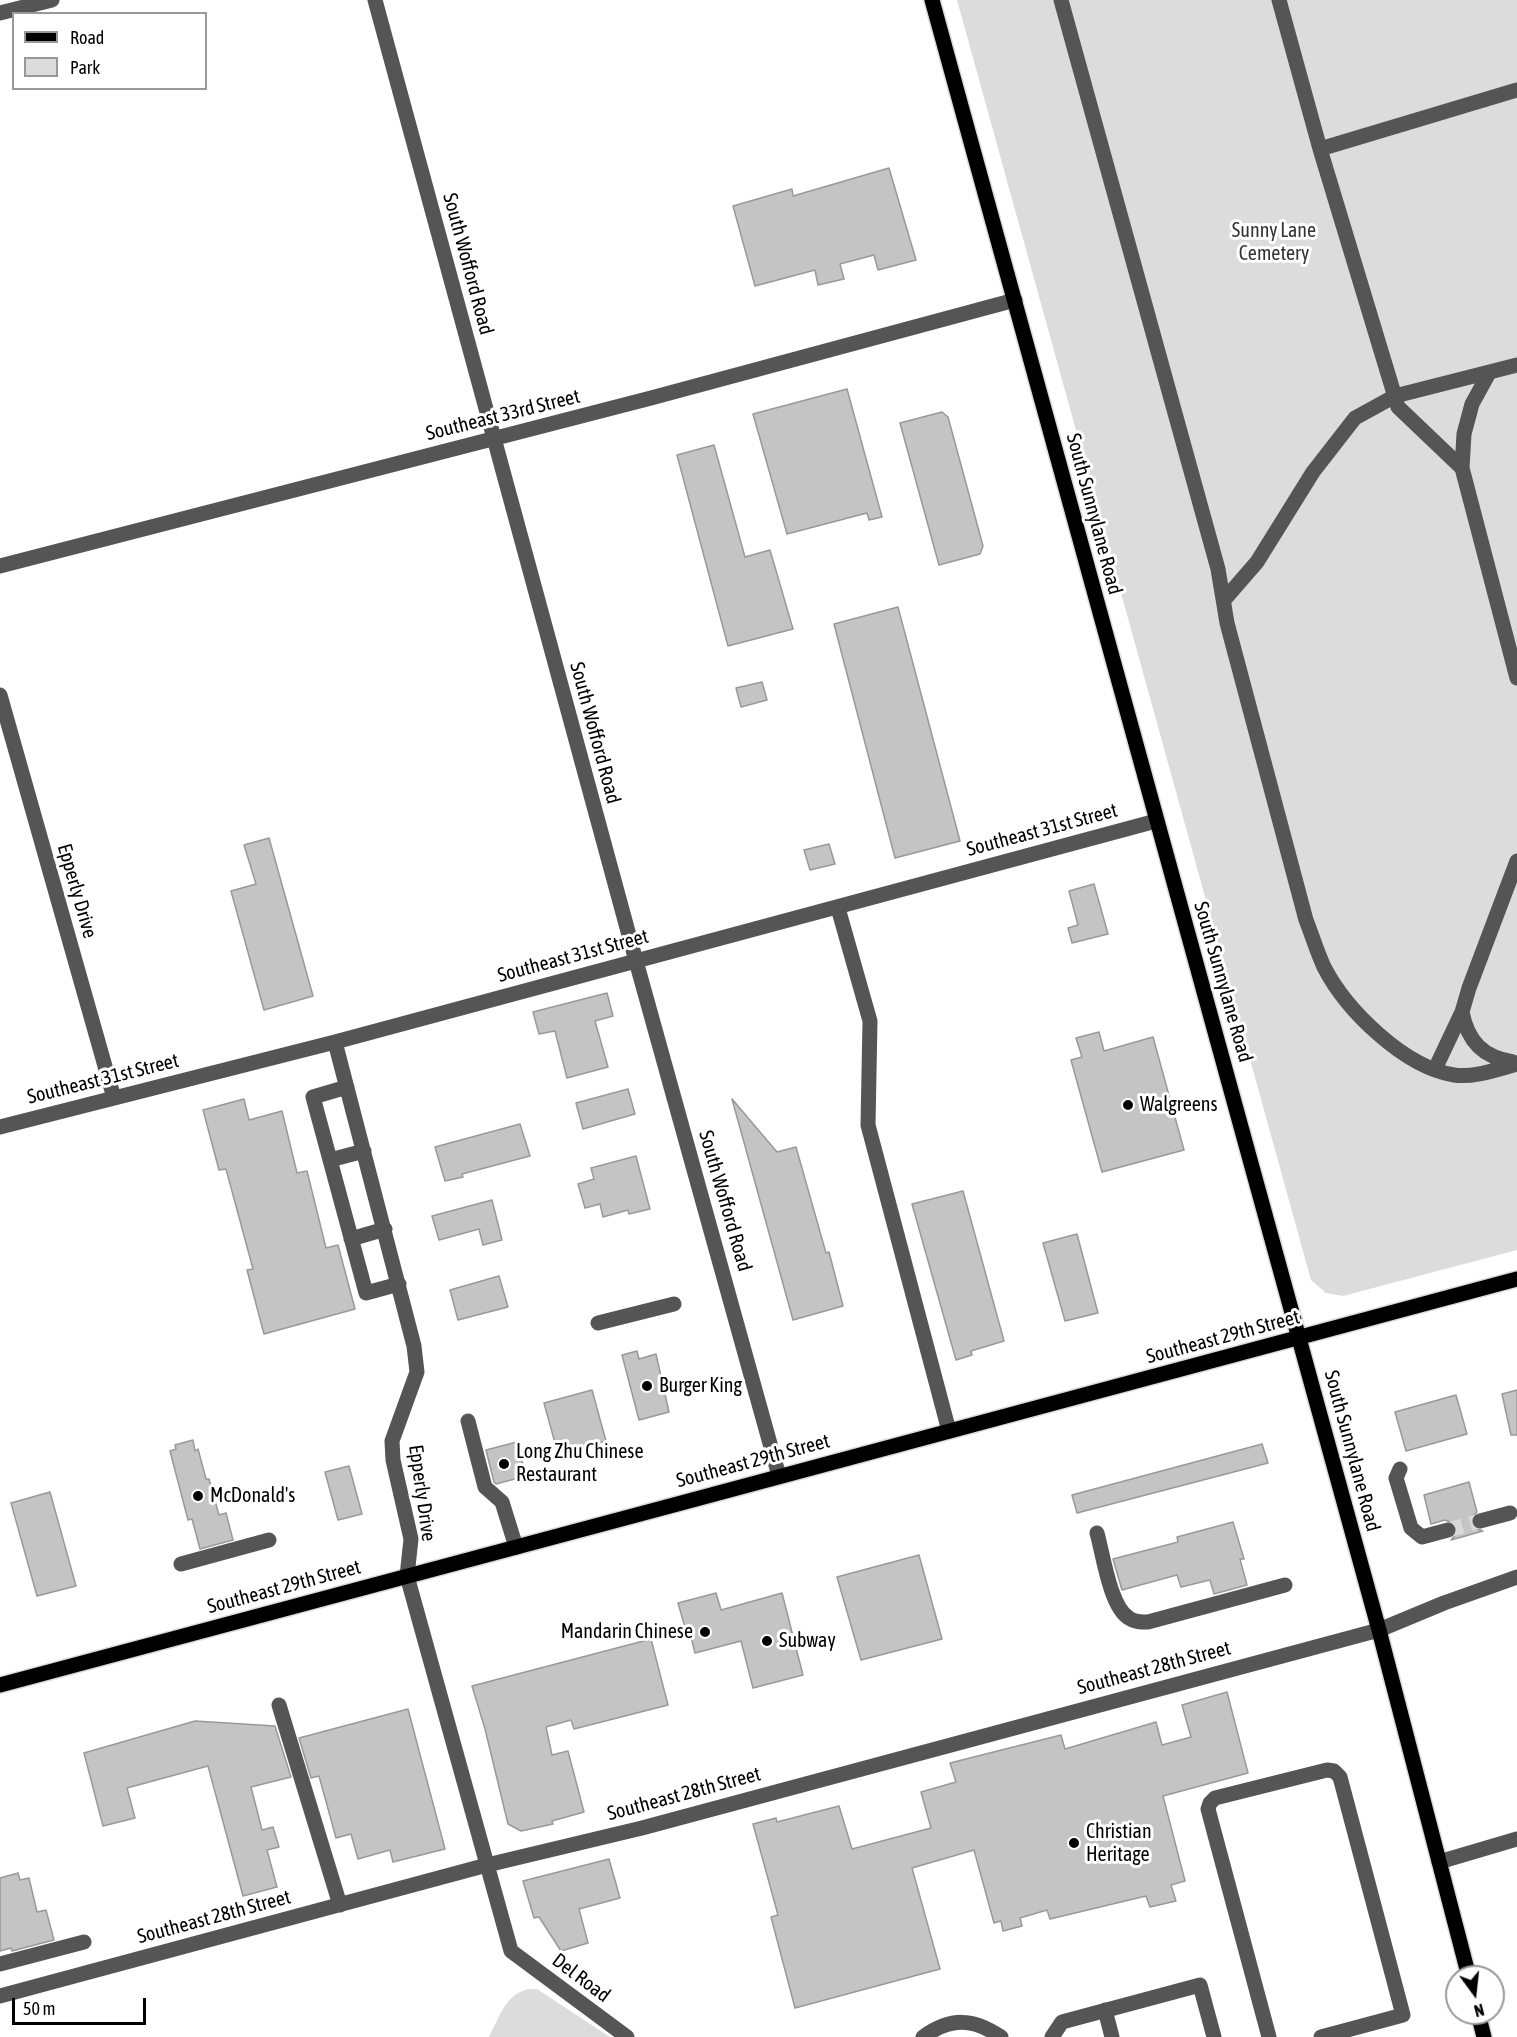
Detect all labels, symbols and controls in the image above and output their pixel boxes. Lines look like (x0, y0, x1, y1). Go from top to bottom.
legend (12, 12, 207, 90)
text: Road (70, 27, 104, 48)
text: Park (70, 57, 100, 78)
street label: South Wofford Road (438, 191, 498, 337)
park label: Sunny Lane Cemetery (1232, 219, 1316, 266)
street label: Southeast 33rd Street (424, 384, 582, 446)
street label: South Sunnylane Road (1061, 431, 1127, 597)
street label: South Wofford Road (565, 660, 625, 806)
street label: Southeast 31st Street (964, 798, 1120, 862)
street label: Epperly Drive (52, 841, 102, 941)
street label: South Sunnylane Road (1189, 899, 1257, 1065)
street label: Southeast 31st Street (495, 924, 651, 988)
street label: Southeast 31st Street (25, 1049, 181, 1109)
place label: Walgreens (1140, 1093, 1218, 1117)
marker: Walgreens (1121, 1098, 1135, 1112)
street label: South Wofford Road (693, 1128, 757, 1274)
street label: Southeast 29th Street (1144, 1305, 1302, 1369)
street label: South Sunnylane Road (1319, 1368, 1385, 1534)
place label: Burger King (659, 1374, 742, 1398)
marker: Burger King (640, 1379, 654, 1393)
street label: Southeast 29th Street (674, 1429, 832, 1493)
place label: Long Zhu Chinese Restaurant (516, 1440, 643, 1487)
street label: Epperly Drive (403, 1443, 441, 1543)
marker: Long Zhu Chinese Restaurant (497, 1457, 511, 1471)
place label: McDonald's (210, 1484, 295, 1508)
marker: McDonald's (191, 1489, 205, 1503)
street label: Southeast 29th Street (205, 1555, 363, 1619)
place label: Mandarin Chinese (561, 1620, 693, 1644)
marker: Mandarin Chinese (698, 1625, 712, 1639)
place label: Subway (779, 1629, 836, 1653)
marker: Subway (760, 1634, 774, 1648)
street label: Southeast 28th Street (1075, 1636, 1233, 1700)
street label: Southeast 28th Street (605, 1762, 763, 1826)
place label: Christian Heritage (1086, 1820, 1152, 1867)
marker: Christian Heritage (1067, 1836, 1081, 1850)
street label: Southeast 28th Street (135, 1885, 293, 1949)
street label: Del Road (547, 1948, 615, 2008)
north arrow (1445, 1965, 1505, 2025)
scale bar (15, 1986, 148, 2024)
text: 50 m (23, 1998, 55, 2019)
text: N (1472, 2001, 1486, 2020)

